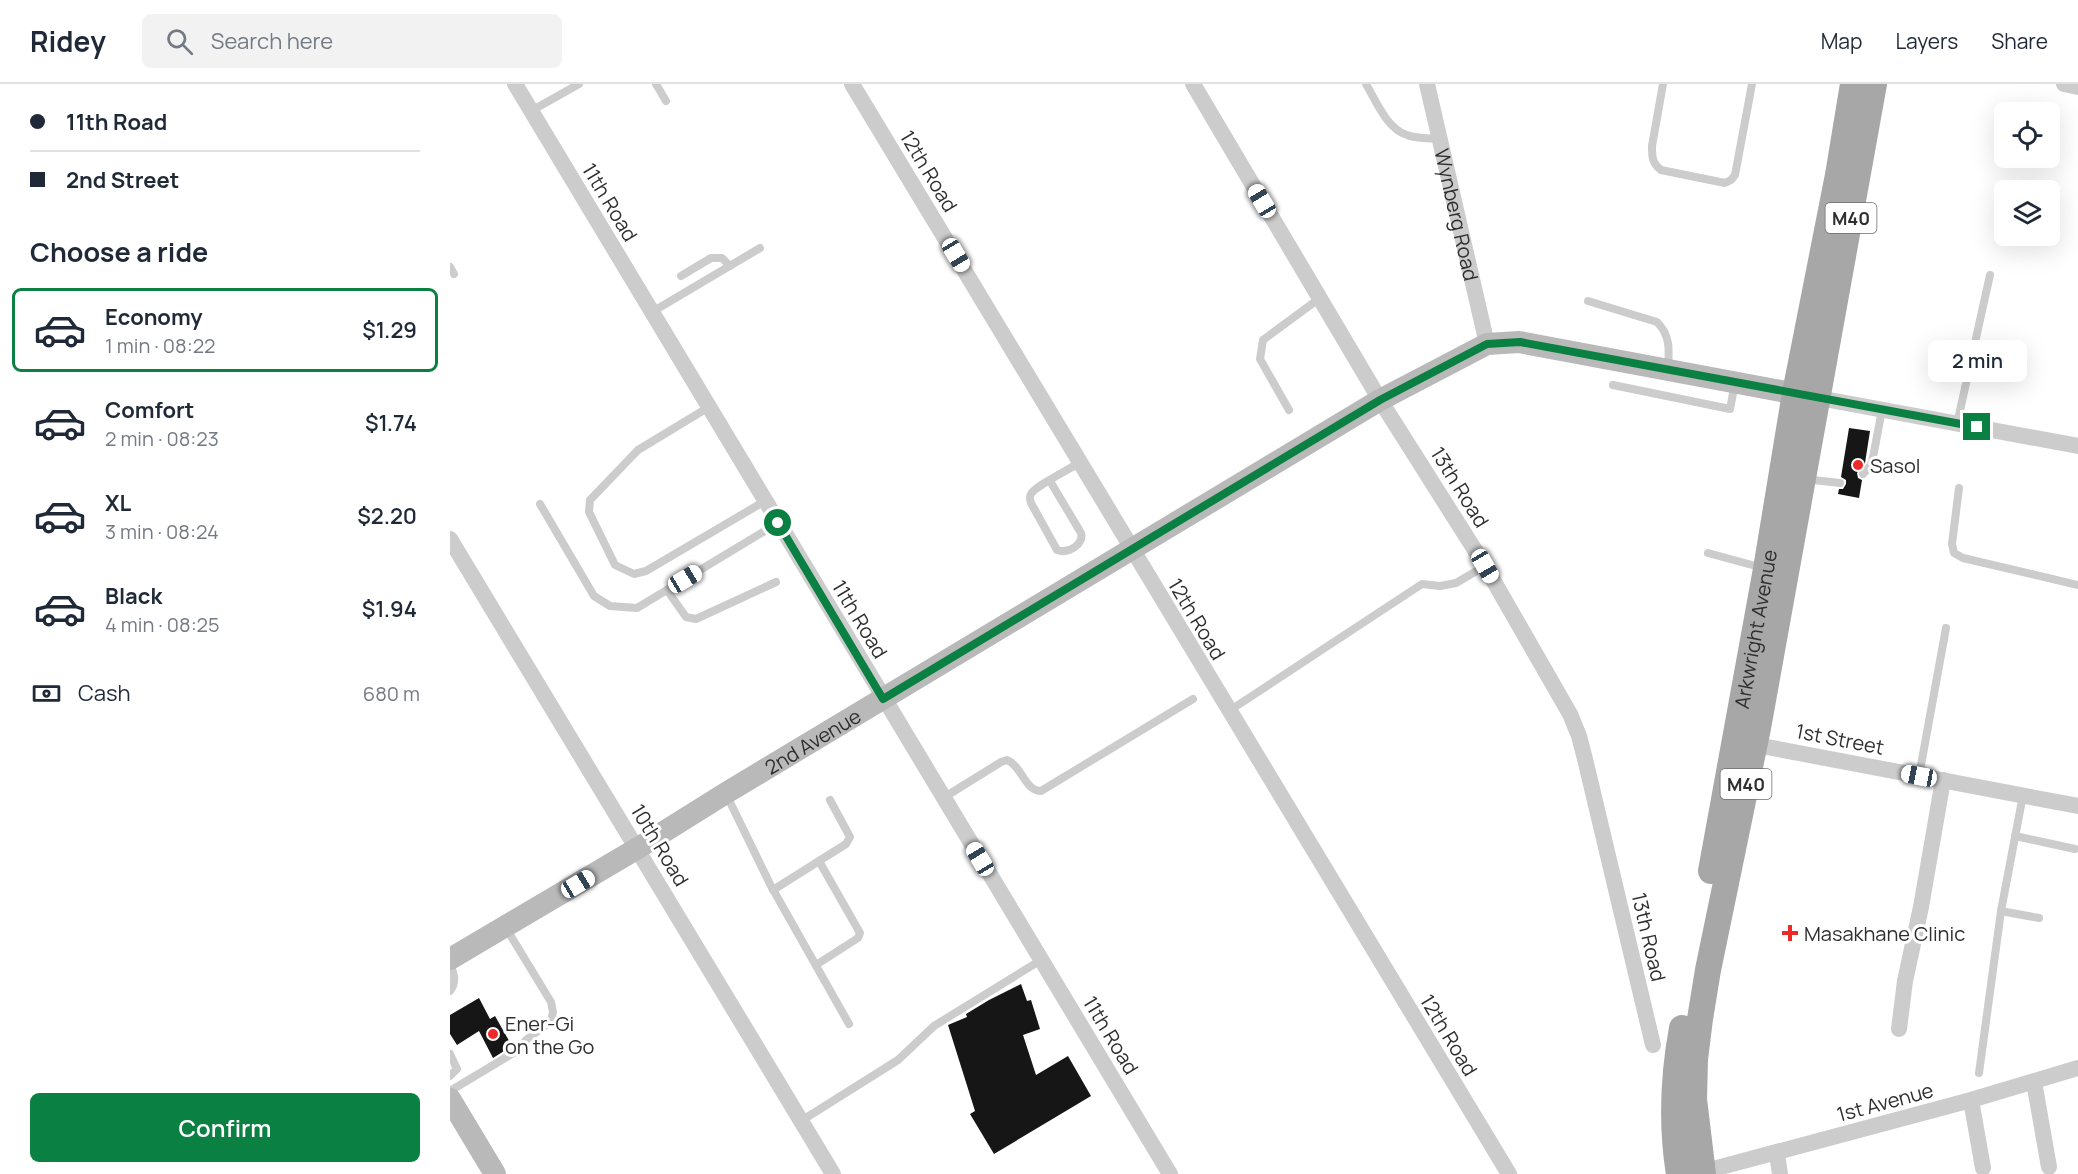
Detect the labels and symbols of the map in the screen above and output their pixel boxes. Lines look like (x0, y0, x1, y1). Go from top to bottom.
street label: 12th Road (894, 125, 964, 217)
street label: Wynberg Road (1429, 146, 1485, 283)
street label: 11th Road (576, 158, 644, 246)
car (1245, 181, 1279, 221)
road number: M40 (1826, 203, 1876, 233)
car (939, 235, 973, 275)
callout: 2 min (1928, 340, 2026, 382)
route end (1963, 413, 1990, 440)
street label: 13th Road (1425, 442, 1495, 532)
place label: Sasol (1870, 452, 1920, 479)
marker: Sasol (1851, 458, 1865, 472)
route start (764, 509, 791, 536)
car (1468, 546, 1502, 586)
street label: Arkwright Avenue (1727, 547, 1783, 711)
car (665, 562, 705, 596)
street label: 12th Road (1162, 573, 1232, 665)
street label: 11th Road (826, 575, 894, 663)
street label: 2nd Avenue (759, 702, 866, 780)
street label: 1st Street (1794, 717, 1886, 761)
car (1900, 764, 1938, 788)
road number: M40 (1720, 769, 1772, 799)
street label: 10th Road (625, 799, 695, 891)
car (963, 839, 997, 879)
car (558, 867, 598, 901)
street label: 13th Road (1626, 890, 1672, 984)
place label: Masakhane Clinic (1804, 920, 1965, 947)
marker: Masakhane Clinic (1781, 924, 1799, 942)
street label: 12th Road (1414, 989, 1484, 1081)
street label: 11th Road (1077, 991, 1145, 1079)
place label: Ener-Gi on the Go (505, 1010, 594, 1060)
marker: Ener-Gi on the Go (486, 1027, 500, 1041)
street label: 1st Avenue (1834, 1076, 1936, 1128)

